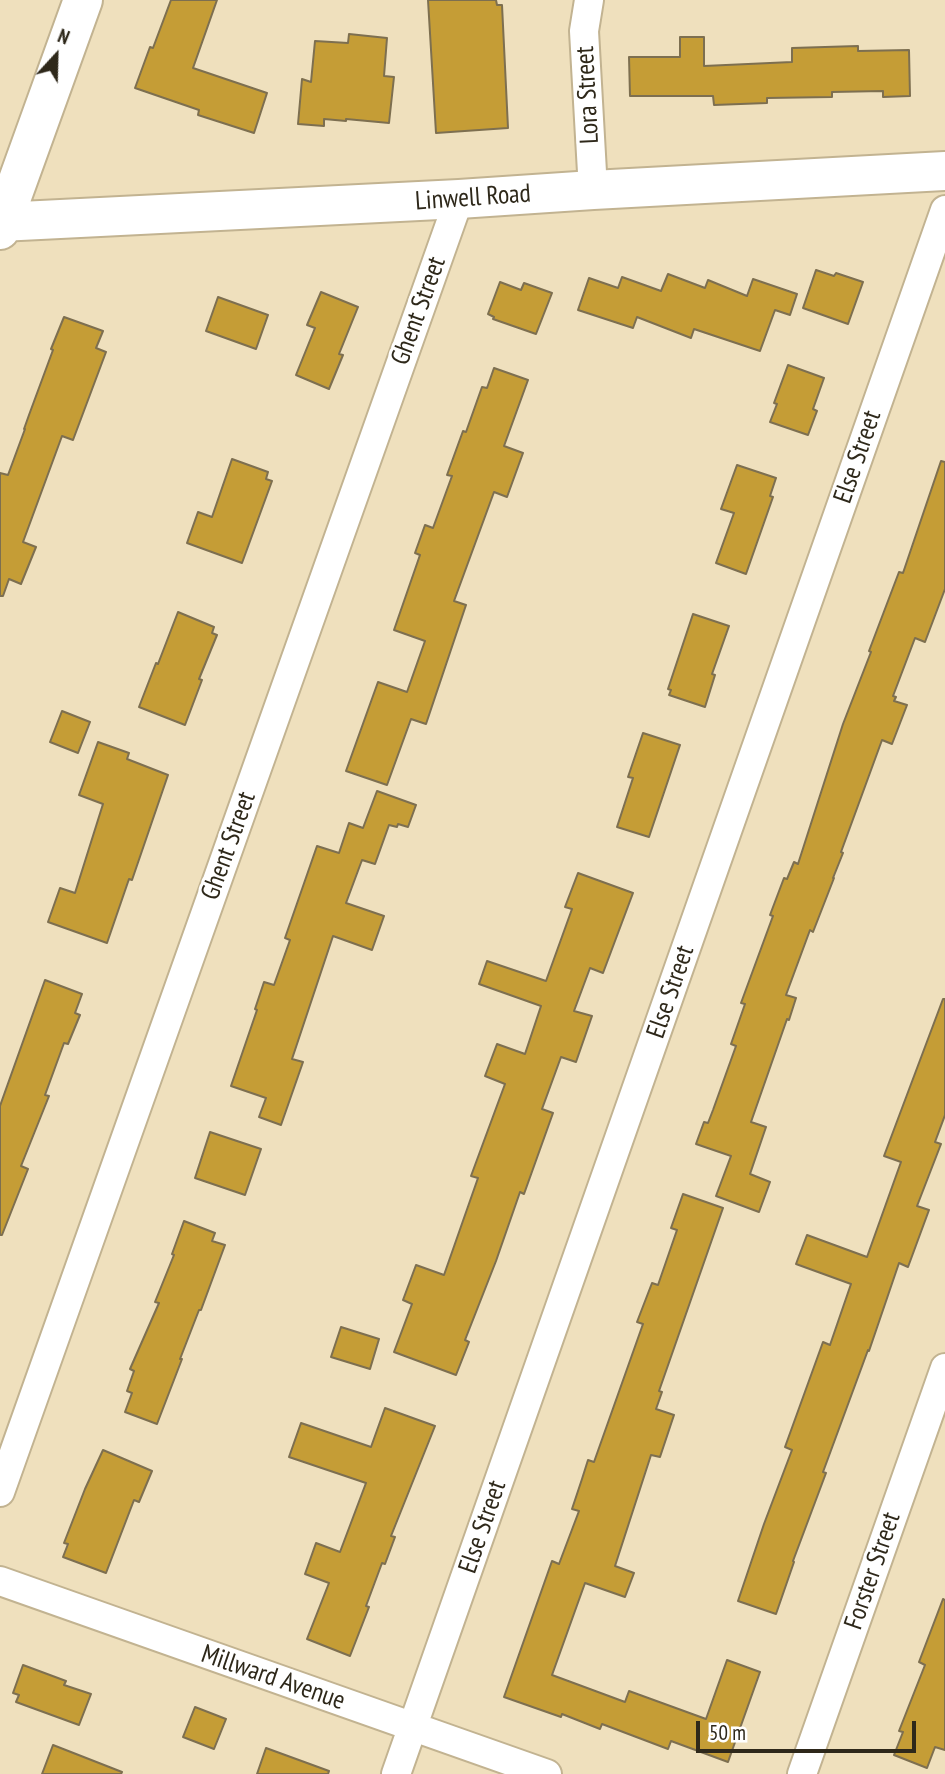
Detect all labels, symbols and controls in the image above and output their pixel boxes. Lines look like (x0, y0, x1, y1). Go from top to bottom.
north arrow (21, 21, 91, 91)
text: N (55, 23, 73, 50)
street label: Lora Street (570, 45, 606, 145)
street label: Linwell Road (414, 178, 532, 218)
street label: Ghent Street (385, 253, 453, 369)
street label: Else Street (828, 407, 888, 507)
street label: Ghent Street (195, 788, 263, 904)
street label: Else Street (641, 942, 701, 1042)
street label: Else Street (453, 1477, 513, 1577)
street label: Forster Street (838, 1508, 908, 1634)
street label: Millward Avenue (197, 1639, 349, 1717)
scale bar (700, 1708, 920, 1752)
text: 50 m (709, 1719, 746, 1746)

